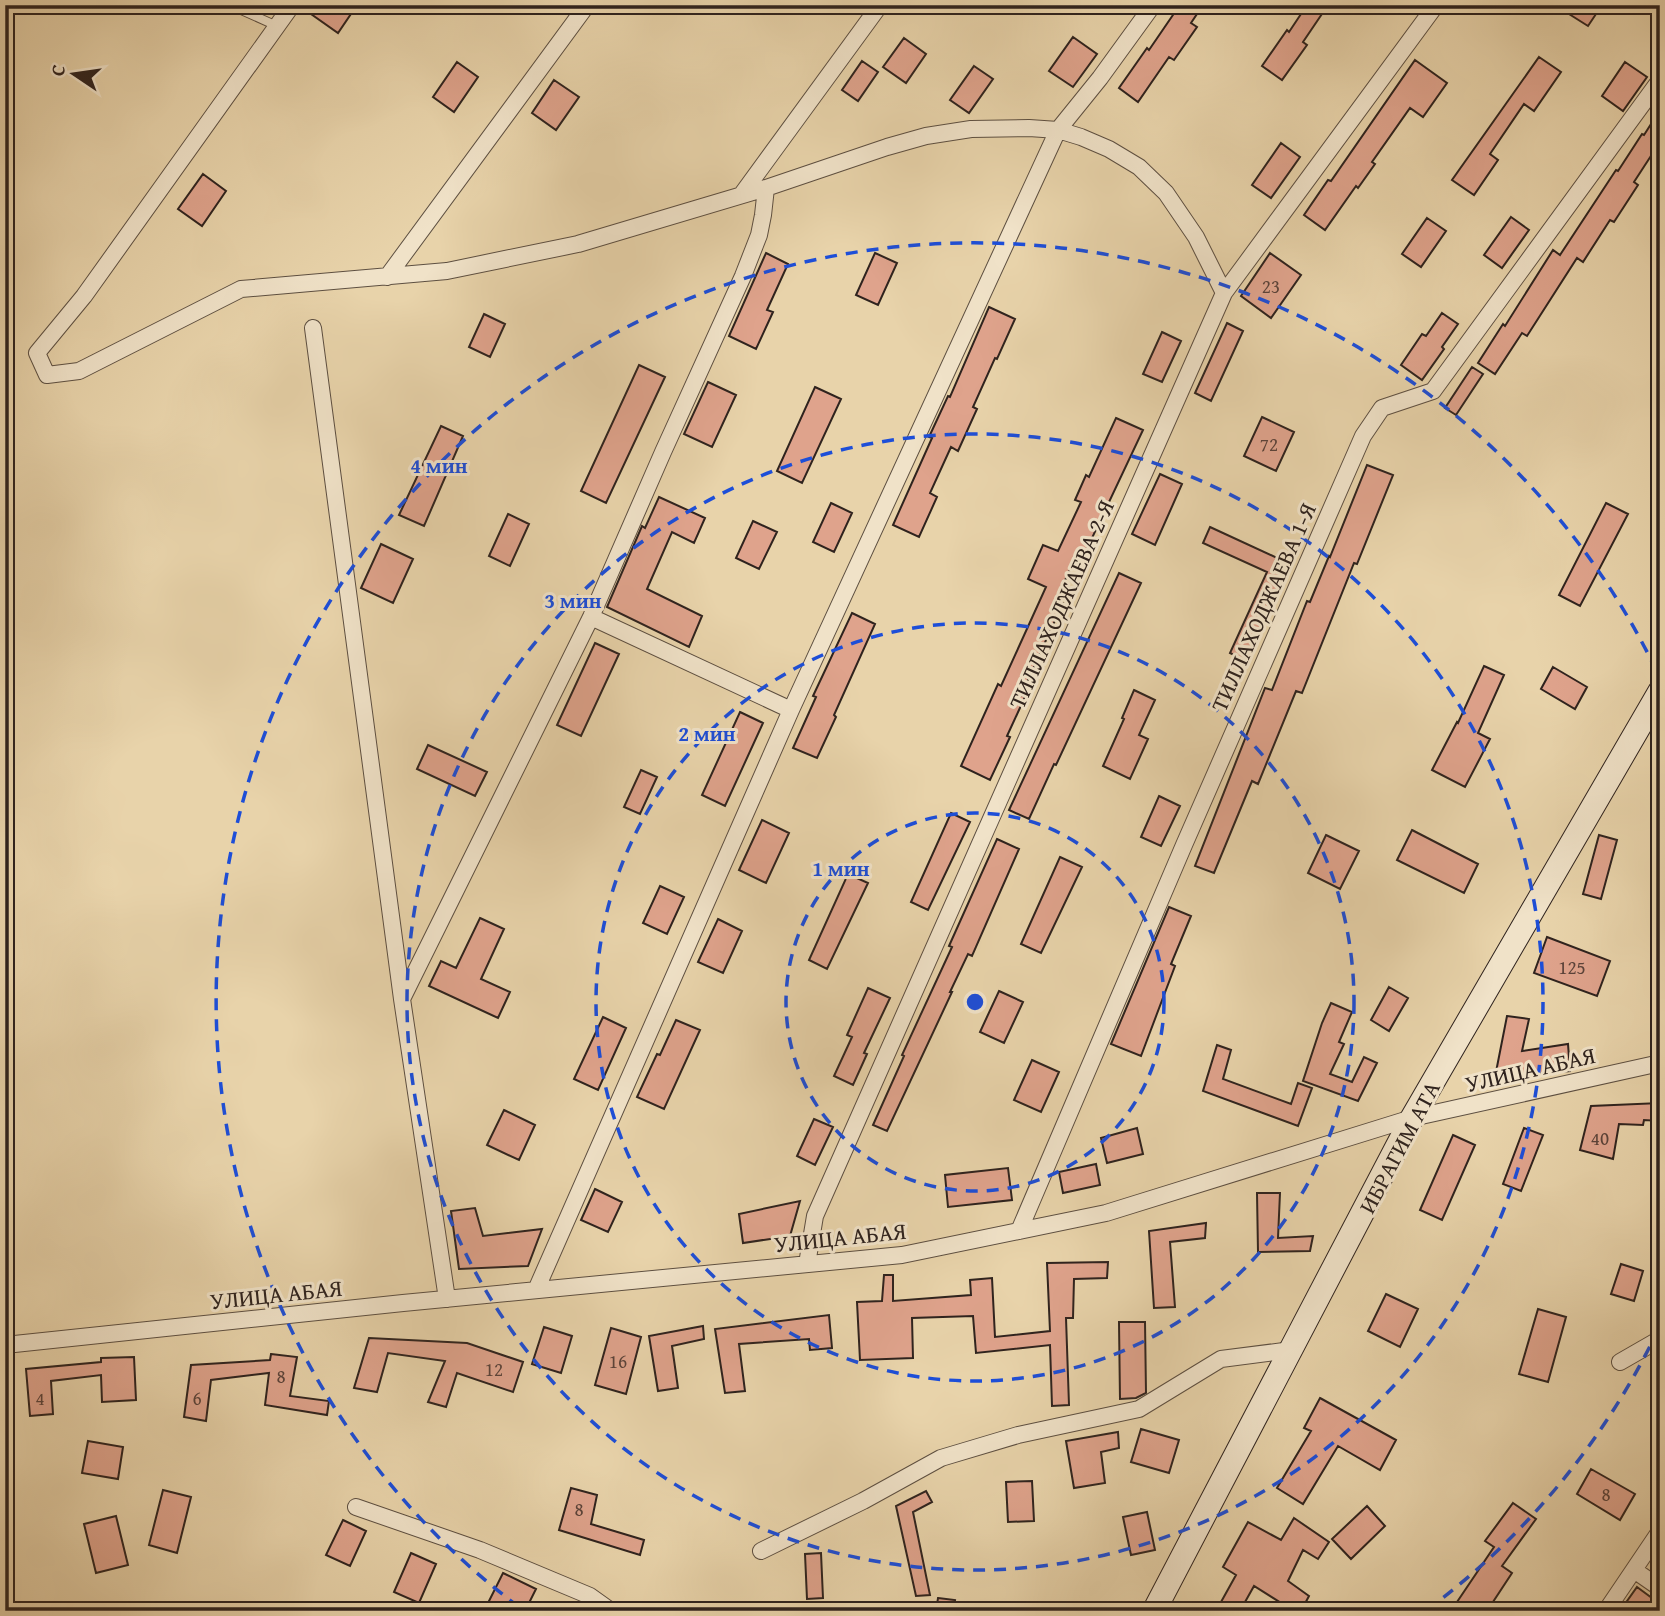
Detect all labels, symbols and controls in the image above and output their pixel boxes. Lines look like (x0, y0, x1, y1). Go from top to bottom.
north arrow (38, 38, 108, 108)
text: С (43, 62, 72, 79)
house number: 23 (1262, 272, 1280, 300)
house number: 72 (1260, 430, 1278, 458)
text: 4 мин (410, 450, 468, 481)
street label: ТИЛЛАХОДЖАЕВА 2-Я (1000, 494, 1122, 713)
street label: ТИЛЛАХОДЖАЕВА 1-Я (1202, 497, 1324, 716)
text: 3 мин (544, 585, 602, 616)
text: 2 мин (678, 718, 736, 749)
text: 1 мин (812, 853, 870, 884)
house number: 125 (1558, 953, 1586, 981)
centre of rings (963, 990, 987, 1014)
street label: УЛИЦА АБАЯ (1462, 1038, 1599, 1100)
street label: ИБРАГИМ АТА (1350, 1075, 1448, 1219)
house number: 40 (1591, 1124, 1609, 1152)
street label: УЛИЦА АБАЯ (772, 1214, 908, 1260)
street label: УЛИЦА АБАЯ (208, 1271, 344, 1317)
house number: 16 (609, 1347, 627, 1375)
house number: 12 (485, 1355, 503, 1383)
house number: 8 (276, 1362, 286, 1390)
house number: 4 (35, 1384, 45, 1412)
house number: 6 (192, 1384, 202, 1412)
house number: 8 (1601, 1480, 1611, 1508)
house number: 8 (574, 1495, 584, 1523)

